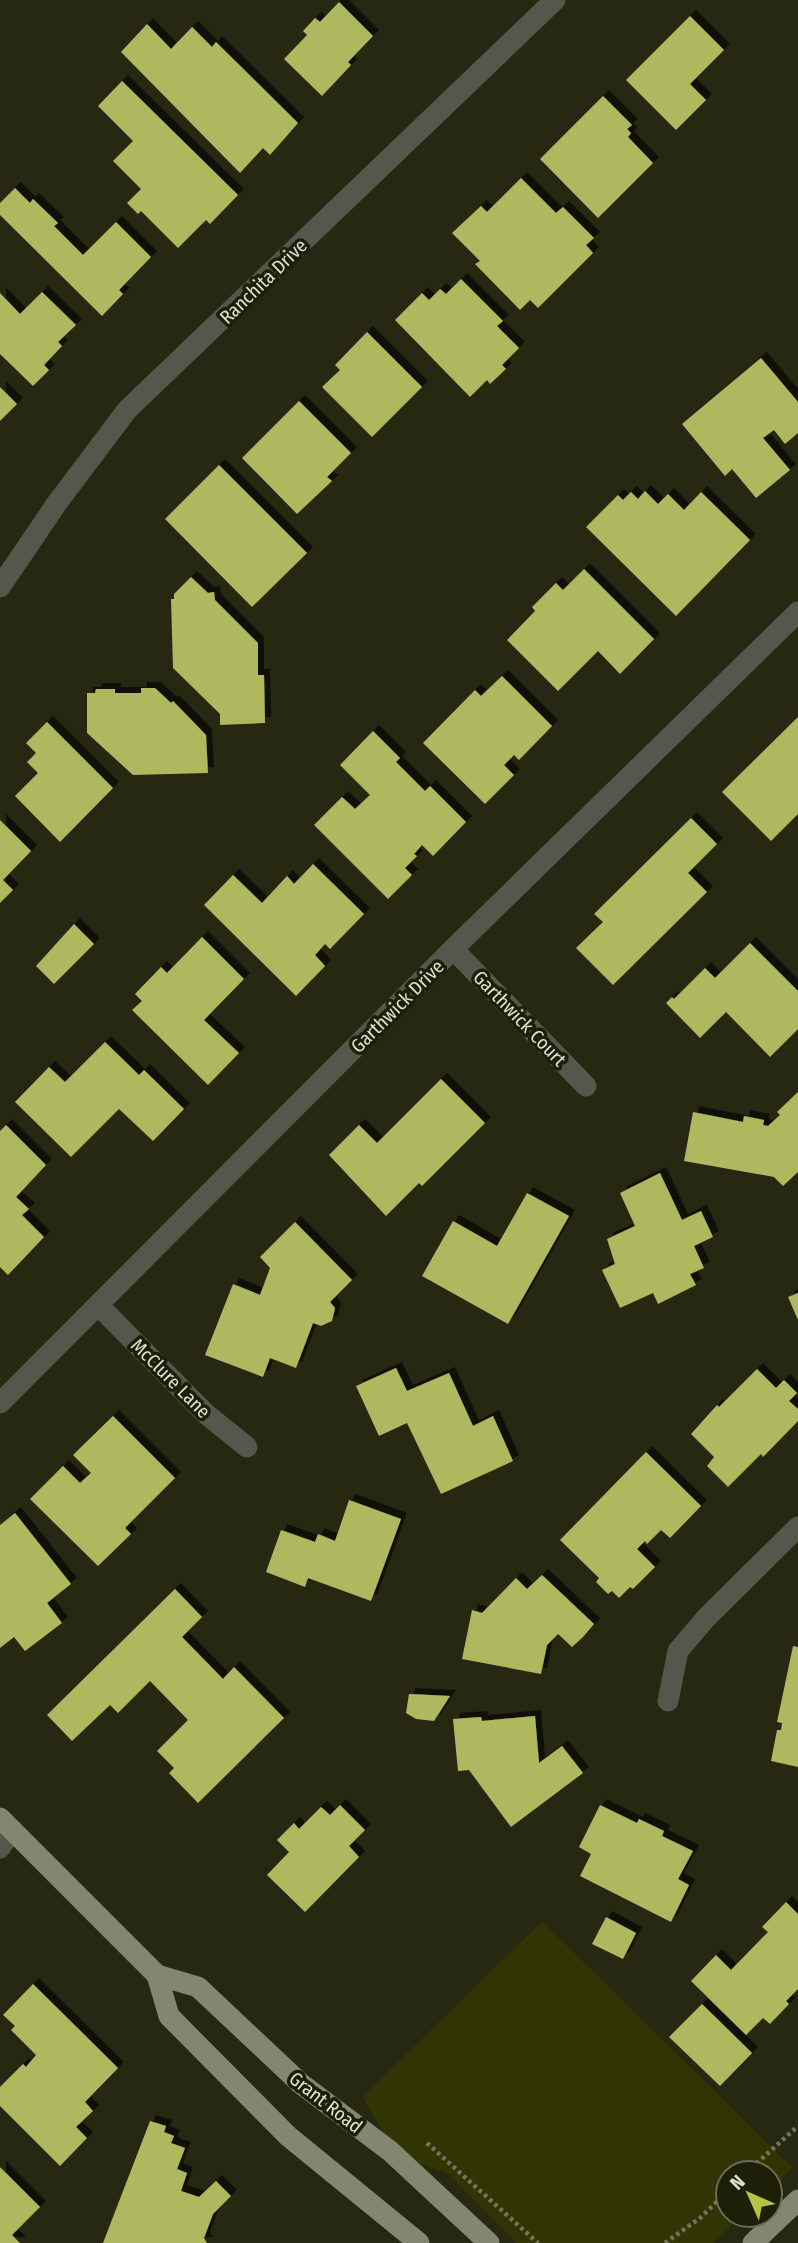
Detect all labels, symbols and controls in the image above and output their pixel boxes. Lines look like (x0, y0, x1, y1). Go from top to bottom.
street label: Ranchita Drive (215, 234, 312, 329)
street label: Garthwick Drive (346, 955, 449, 1058)
street label: Garthwick Court (468, 966, 571, 1071)
street label: McClure Lane (126, 1334, 215, 1423)
street label: Grant Road (285, 2067, 367, 2138)
north arrow (714, 2159, 784, 2229)
text: N (725, 2170, 749, 2194)

